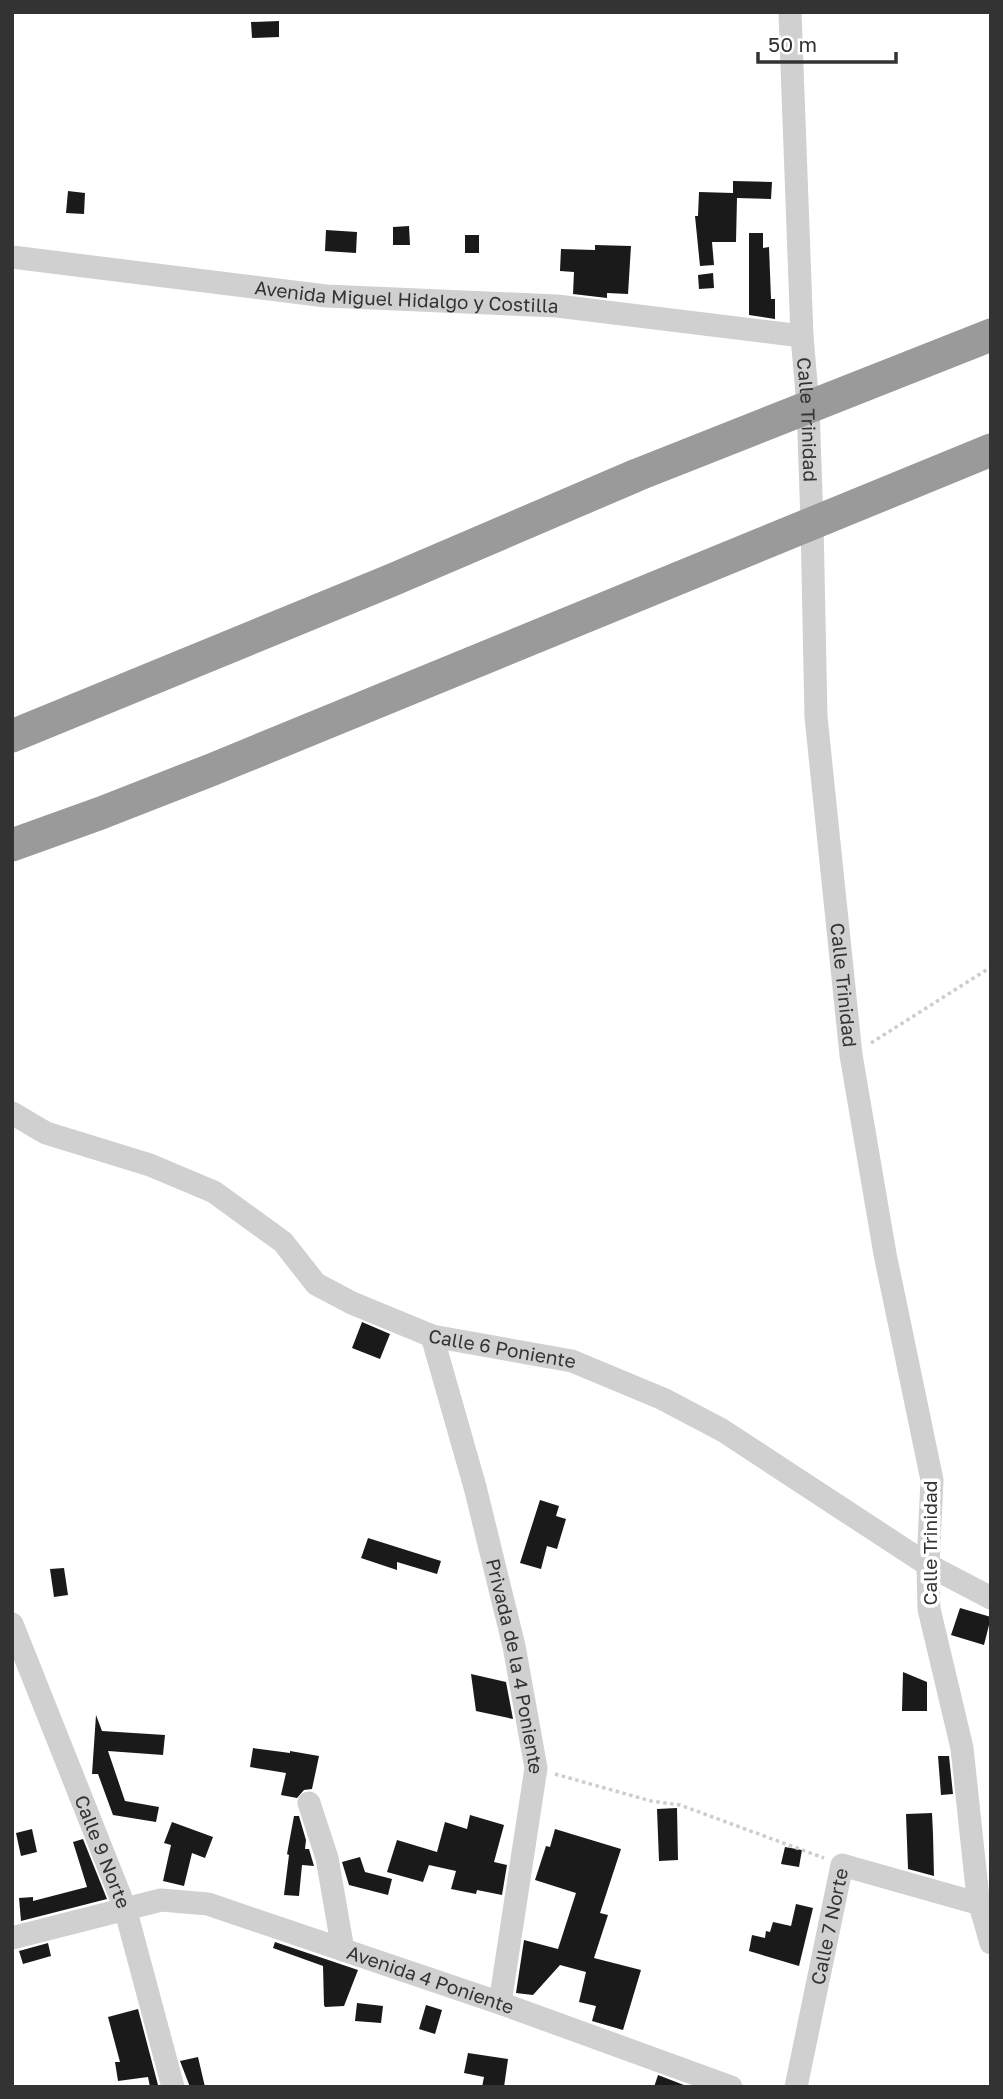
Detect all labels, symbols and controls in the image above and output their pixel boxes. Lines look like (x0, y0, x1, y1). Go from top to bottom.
scale bar (758, 21, 896, 65)
text: 50 m (768, 31, 817, 57)
street label: Avenida Miguel Hidalgo y Costilla (253, 275, 559, 317)
street label: Calle Trinidad (793, 356, 823, 482)
street label: Calle Trinidad (826, 922, 862, 1048)
street label: Calle 6 Poniente (427, 1324, 578, 1373)
street label: Calle Trinidad (918, 1481, 941, 1605)
street label: Privada de la 4 Poniente (482, 1556, 549, 1776)
street label: Calle 9 Norte (70, 1791, 136, 1911)
street label: Calle 7 Norte (805, 1866, 852, 1987)
street label: Avenida 4 Poniente (344, 1940, 517, 2018)

